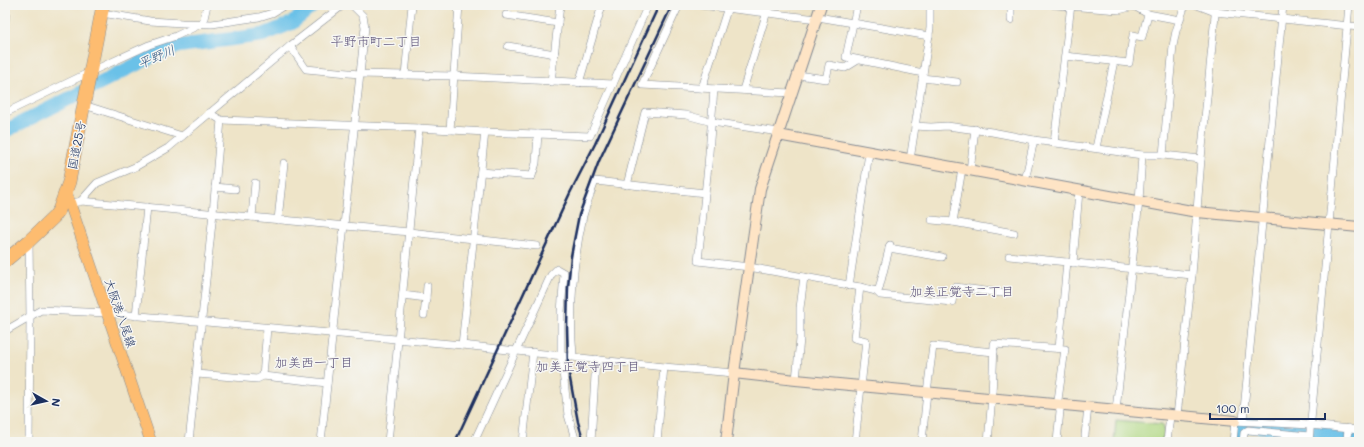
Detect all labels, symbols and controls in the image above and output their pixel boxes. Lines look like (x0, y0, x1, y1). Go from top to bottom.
district label: 平野市町二丁目 (330, 32, 422, 49)
water label: 平野川 (135, 41, 177, 71)
street label: 国道25号 (63, 119, 89, 171)
street label: 大阪港八尾線 (102, 276, 140, 350)
district label: 加美正覚寺二丁目 (910, 282, 1014, 299)
district label: 加美西一丁目 (275, 353, 353, 370)
district label: 加美正覚寺四丁目 (536, 357, 640, 374)
north arrow (26, 381, 66, 421)
scale bar (1210, 395, 1325, 421)
text: N (48, 397, 64, 408)
text: 100 m (1216, 400, 1250, 416)

